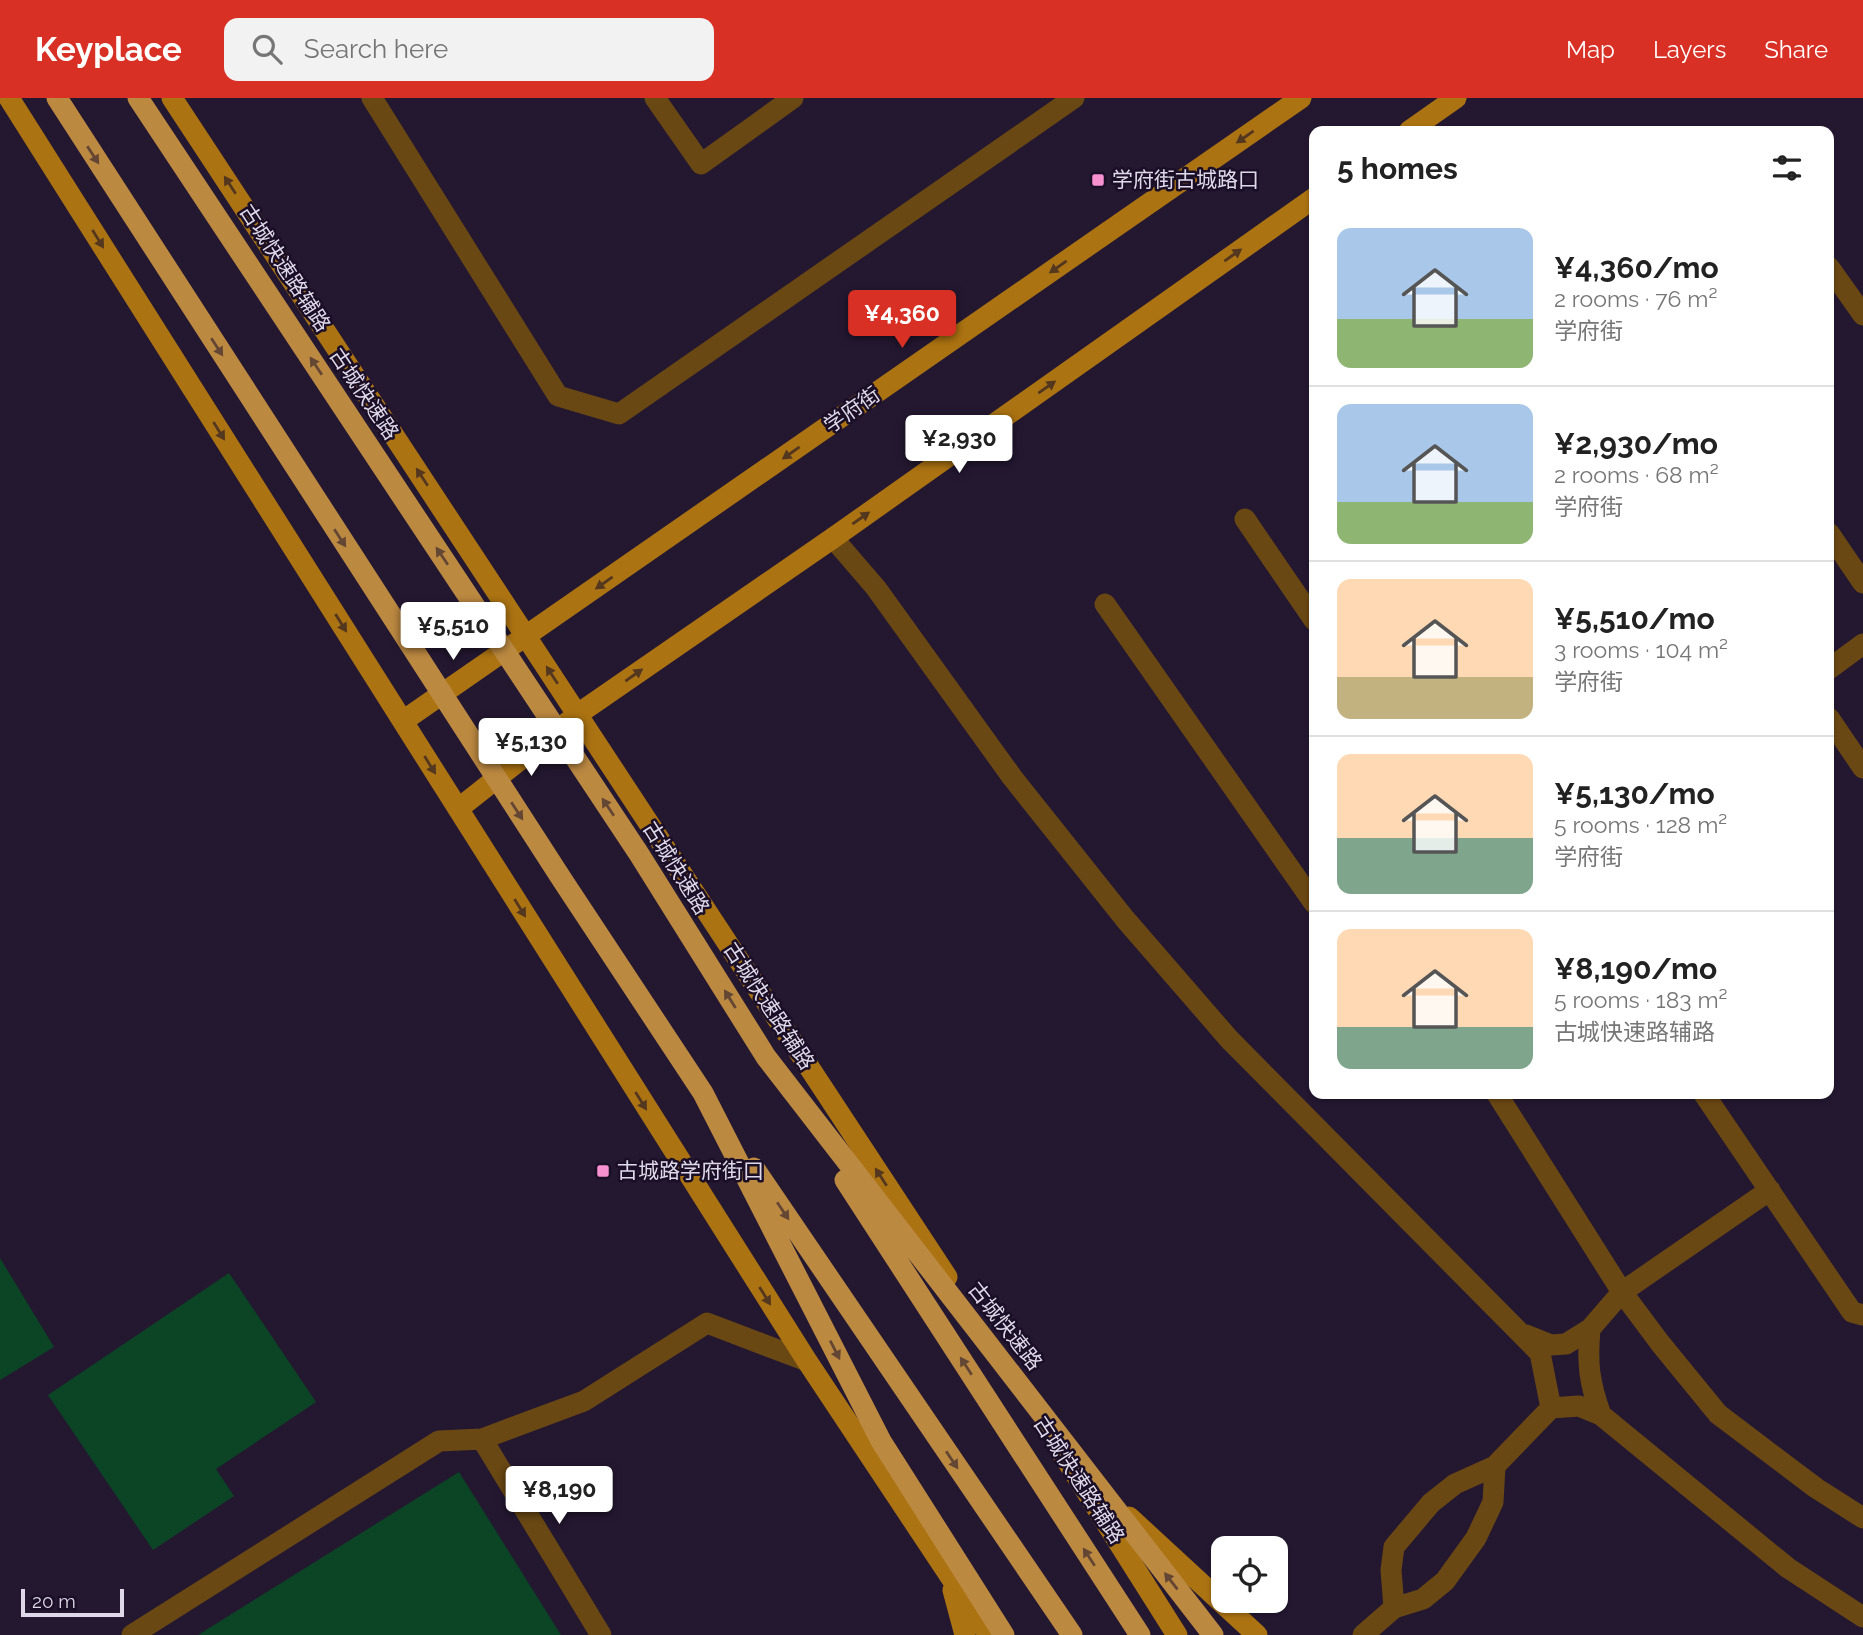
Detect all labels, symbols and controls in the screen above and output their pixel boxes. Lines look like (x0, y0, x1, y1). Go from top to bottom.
search box (224, 18, 714, 81)
text: Keyplace (35, 30, 182, 69)
icon: search (248, 30, 286, 68)
text: Search here (304, 34, 448, 64)
text: Map (1566, 35, 1615, 64)
text: Layers (1653, 35, 1726, 64)
text: Share (1764, 35, 1828, 64)
one-way arrow (1236, 130, 1254, 144)
one-way arrow (87, 146, 100, 165)
icon: filters (1768, 149, 1806, 187)
text: 5 homes (1337, 151, 1458, 186)
place label: 学府街古城路口 (1112, 167, 1259, 192)
marker: 学府街古城路口 (1090, 172, 1106, 188)
one-way arrow (223, 175, 236, 195)
street label: 古城快速路辅路 (235, 199, 336, 336)
one-way arrow (91, 229, 104, 248)
one-way arrow (1224, 249, 1242, 263)
text: ¥4,360/mo (1554, 250, 1719, 285)
icon: home (1393, 256, 1477, 340)
one-way arrow (1049, 260, 1067, 274)
text: 2 rooms · 76 m² (1554, 285, 1717, 312)
pin: ¥4,360 (845, 290, 959, 350)
text: ¥4,360 (864, 299, 940, 326)
text: 学府街 (1554, 317, 1623, 344)
one-way arrow (210, 337, 223, 356)
street label: 古城快速路 (325, 343, 404, 444)
one-way arrow (310, 357, 323, 376)
one-way arrow (1038, 380, 1056, 394)
street label: 学府街 (819, 381, 885, 438)
pin: ¥2,930 (902, 416, 1016, 475)
one-way arrow (213, 421, 226, 441)
text: ¥2,930 (921, 424, 997, 451)
text: ¥2,930/mo (1554, 426, 1718, 461)
icon: home (1393, 432, 1477, 516)
one-way arrow (782, 446, 800, 460)
text: 2 rooms · 68 m² (1554, 461, 1719, 488)
one-way arrow (415, 468, 429, 486)
text: 学府街 (1554, 493, 1623, 520)
one-way arrow (852, 511, 870, 525)
one-way arrow (334, 528, 347, 547)
one-way arrow (435, 547, 449, 565)
one-way arrow (595, 576, 613, 590)
text: ¥5,510/mo (1554, 601, 1715, 636)
pin: ¥5,510 (396, 602, 510, 662)
icon: home (1393, 607, 1477, 691)
text: ¥5,510 (417, 611, 489, 638)
one-way arrow (334, 614, 347, 633)
text: 3 rooms · 104 m² (1554, 636, 1728, 663)
one-way arrow (546, 666, 559, 685)
one-way arrow (625, 668, 643, 682)
text: 学府街 (1554, 668, 1623, 695)
pin: ¥5,130 (474, 718, 588, 778)
text: ¥5,130 (495, 727, 567, 754)
one-way arrow (424, 755, 437, 775)
text: ¥5,130/mo (1554, 776, 1715, 811)
icon: home (1393, 782, 1477, 866)
one-way arrow (601, 798, 615, 816)
one-way arrow (511, 801, 524, 821)
text: 5 rooms · 128 m² (1554, 811, 1727, 838)
street label: 古城快速路 (638, 817, 715, 919)
text: 学府街 (1554, 843, 1623, 870)
one-way arrow (513, 899, 526, 918)
street label: 古城快速路辅路 (719, 937, 820, 1074)
text: ¥8,190/mo (1554, 951, 1717, 986)
icon: home (1393, 957, 1477, 1041)
text: 5 rooms · 183 m² (1554, 986, 1728, 1013)
one-way arrow (723, 990, 736, 1009)
text: 古城快速路辅路 (1554, 1018, 1715, 1045)
one-way arrow (635, 1091, 648, 1110)
place label: 古城路学府街口 (617, 1158, 764, 1183)
marker: 古城路学府街口 (595, 1163, 611, 1179)
one-way arrow (875, 1167, 888, 1186)
one-way arrow (776, 1202, 790, 1220)
street label: 古城快速路 (963, 1277, 1048, 1375)
one-way arrow (759, 1286, 772, 1305)
one-way arrow (828, 1341, 840, 1361)
one-way arrow (959, 1356, 972, 1376)
street label: 古城快速路辅路 (1029, 1411, 1130, 1548)
one-way arrow (945, 1450, 958, 1469)
pin: ¥8,190 (502, 1466, 616, 1526)
text: ¥8,190 (522, 1475, 596, 1502)
map controls (1211, 1536, 1288, 1613)
button: locate (1211, 1536, 1288, 1613)
one-way arrow (1083, 1547, 1096, 1567)
one-way arrow (1164, 1572, 1178, 1590)
scale bar (21, 1586, 124, 1618)
text: 20 m (32, 1590, 76, 1612)

